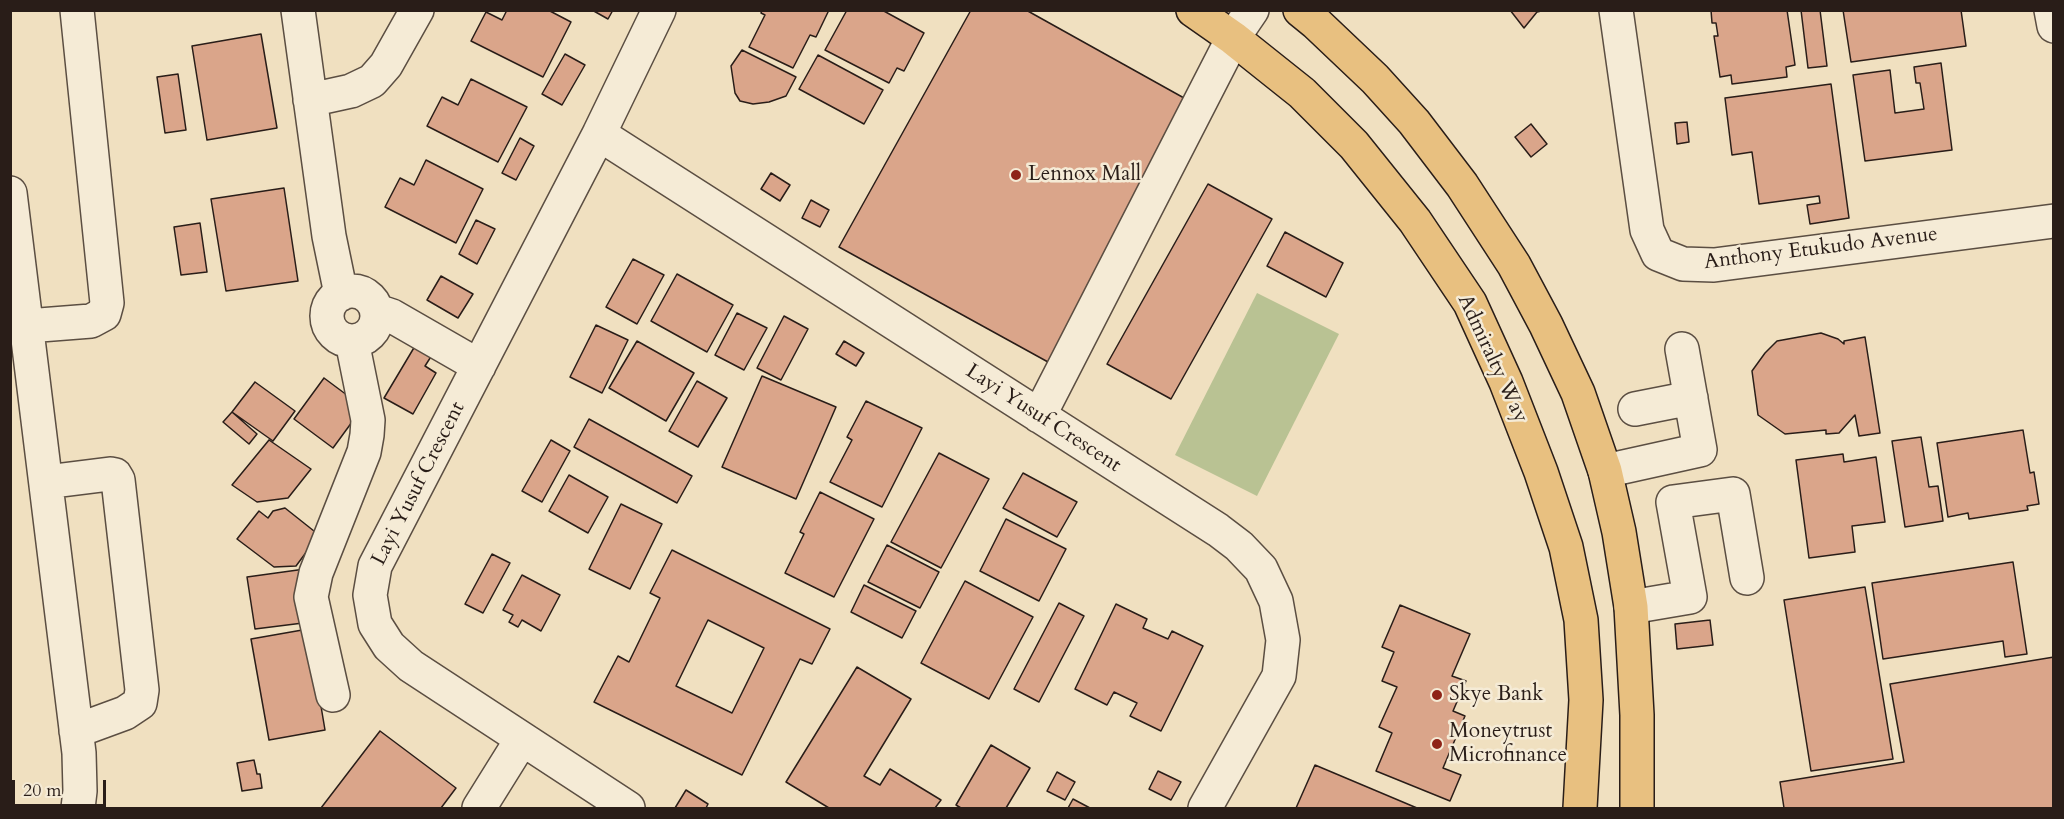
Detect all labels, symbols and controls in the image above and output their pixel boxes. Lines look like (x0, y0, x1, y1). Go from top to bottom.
place label: Lennox Mall (1028, 162, 1141, 188)
marker: Lennox Mall (1009, 168, 1023, 182)
street label: Anthony Etukudo Avenue (1703, 222, 1939, 276)
street label: Admiralty Way (1451, 291, 1533, 427)
street label: Layi Yusuf Crescent (961, 359, 1125, 479)
street label: Layi Yusuf Crescent (367, 398, 471, 570)
place label: Skye Bank (1449, 682, 1544, 708)
marker: Skye Bank (1430, 688, 1444, 702)
place label: Moneytrust Microfinance (1449, 719, 1567, 769)
marker: Moneytrust Microfinance (1430, 737, 1444, 751)
scale bar (15, 768, 110, 806)
text: 20 m (23, 778, 62, 803)

